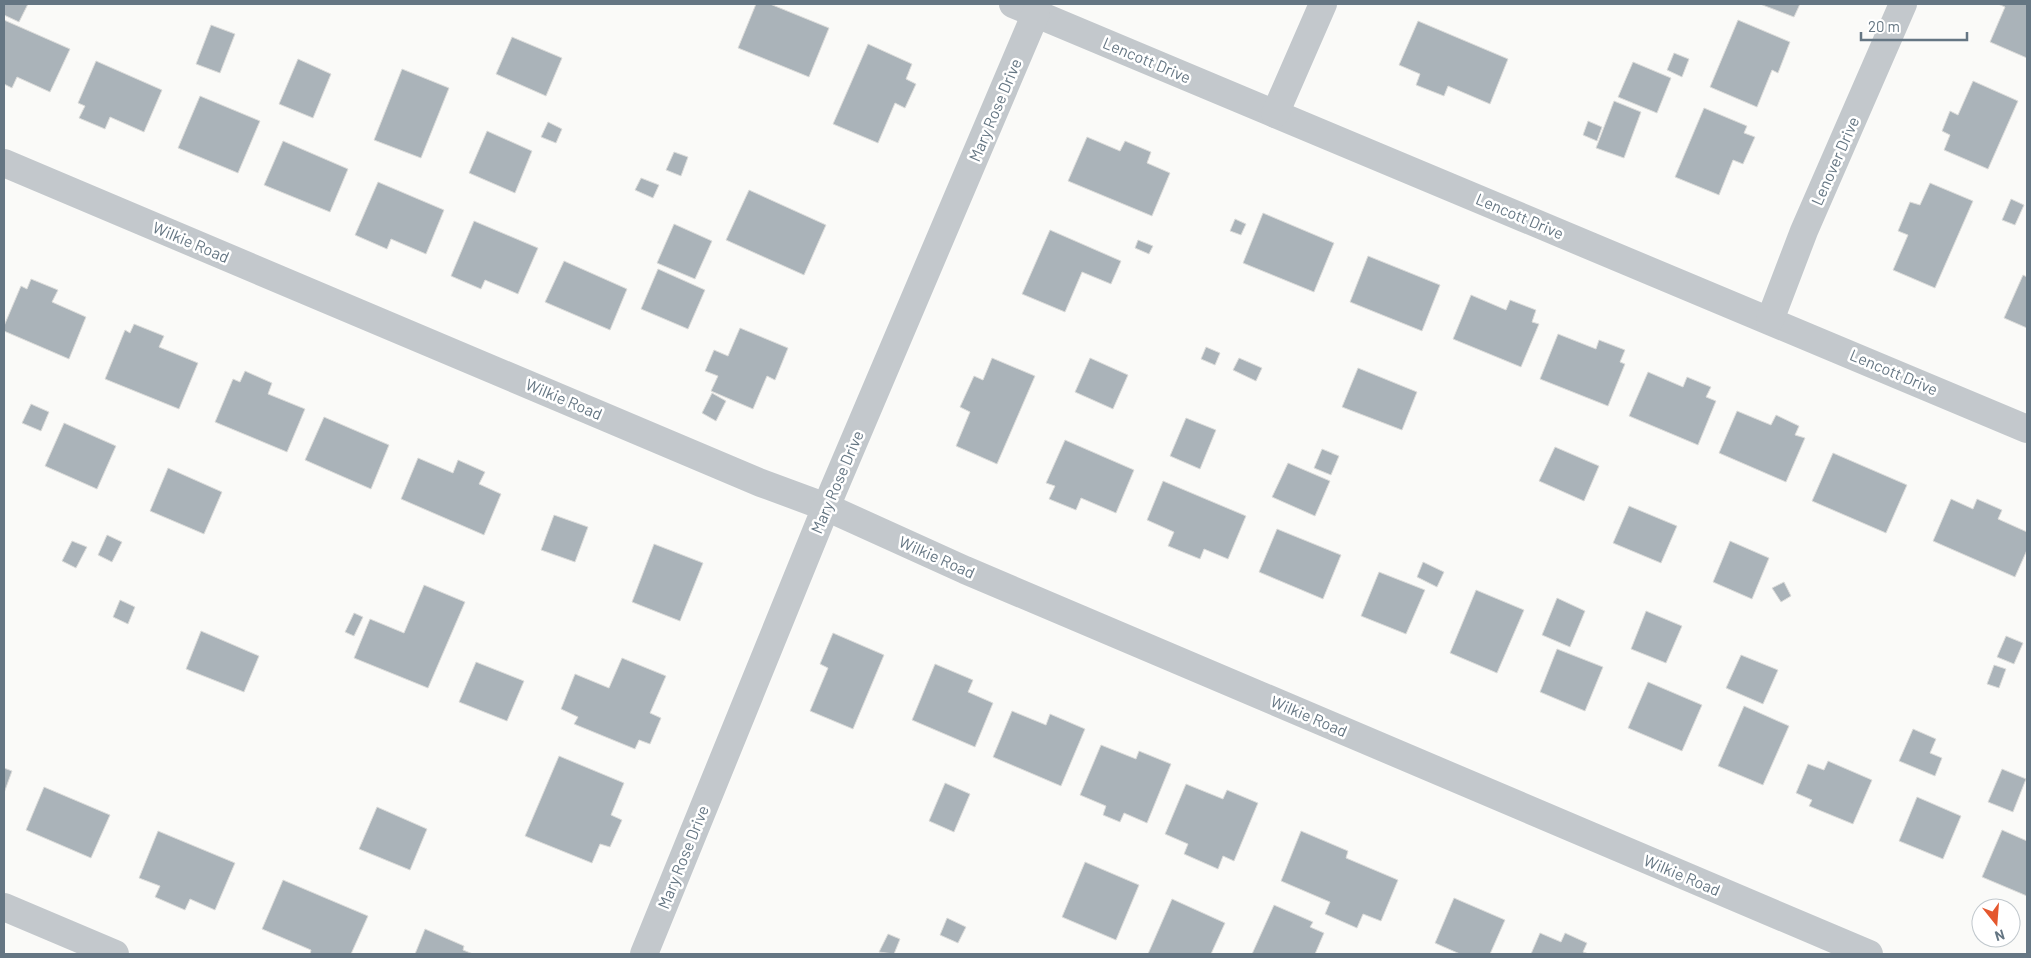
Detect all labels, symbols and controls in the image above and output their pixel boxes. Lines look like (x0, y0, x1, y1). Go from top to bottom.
scale bar (1861, 10, 1967, 42)
text: 20 m (1868, 17, 1900, 35)
street label: Lencott Drive (1100, 33, 1194, 87)
street label: Mary Rose Drive (964, 55, 1025, 164)
street label: Lenover Drive (1807, 114, 1863, 208)
street label: Lencott Drive (1473, 189, 1567, 243)
street label: Wilkie Road (150, 217, 232, 266)
street label: Lencott Drive (1847, 345, 1941, 399)
street label: Wilkie Road (523, 374, 605, 423)
street label: Mary Rose Drive (806, 427, 867, 536)
street label: Wilkie Road (896, 531, 978, 582)
street label: Wilkie Road (1268, 691, 1350, 740)
street label: Mary Rose Drive (653, 802, 712, 911)
street label: Wilkie Road (1641, 850, 1723, 899)
north arrow (1971, 898, 2021, 948)
text: N (1993, 926, 2007, 945)

